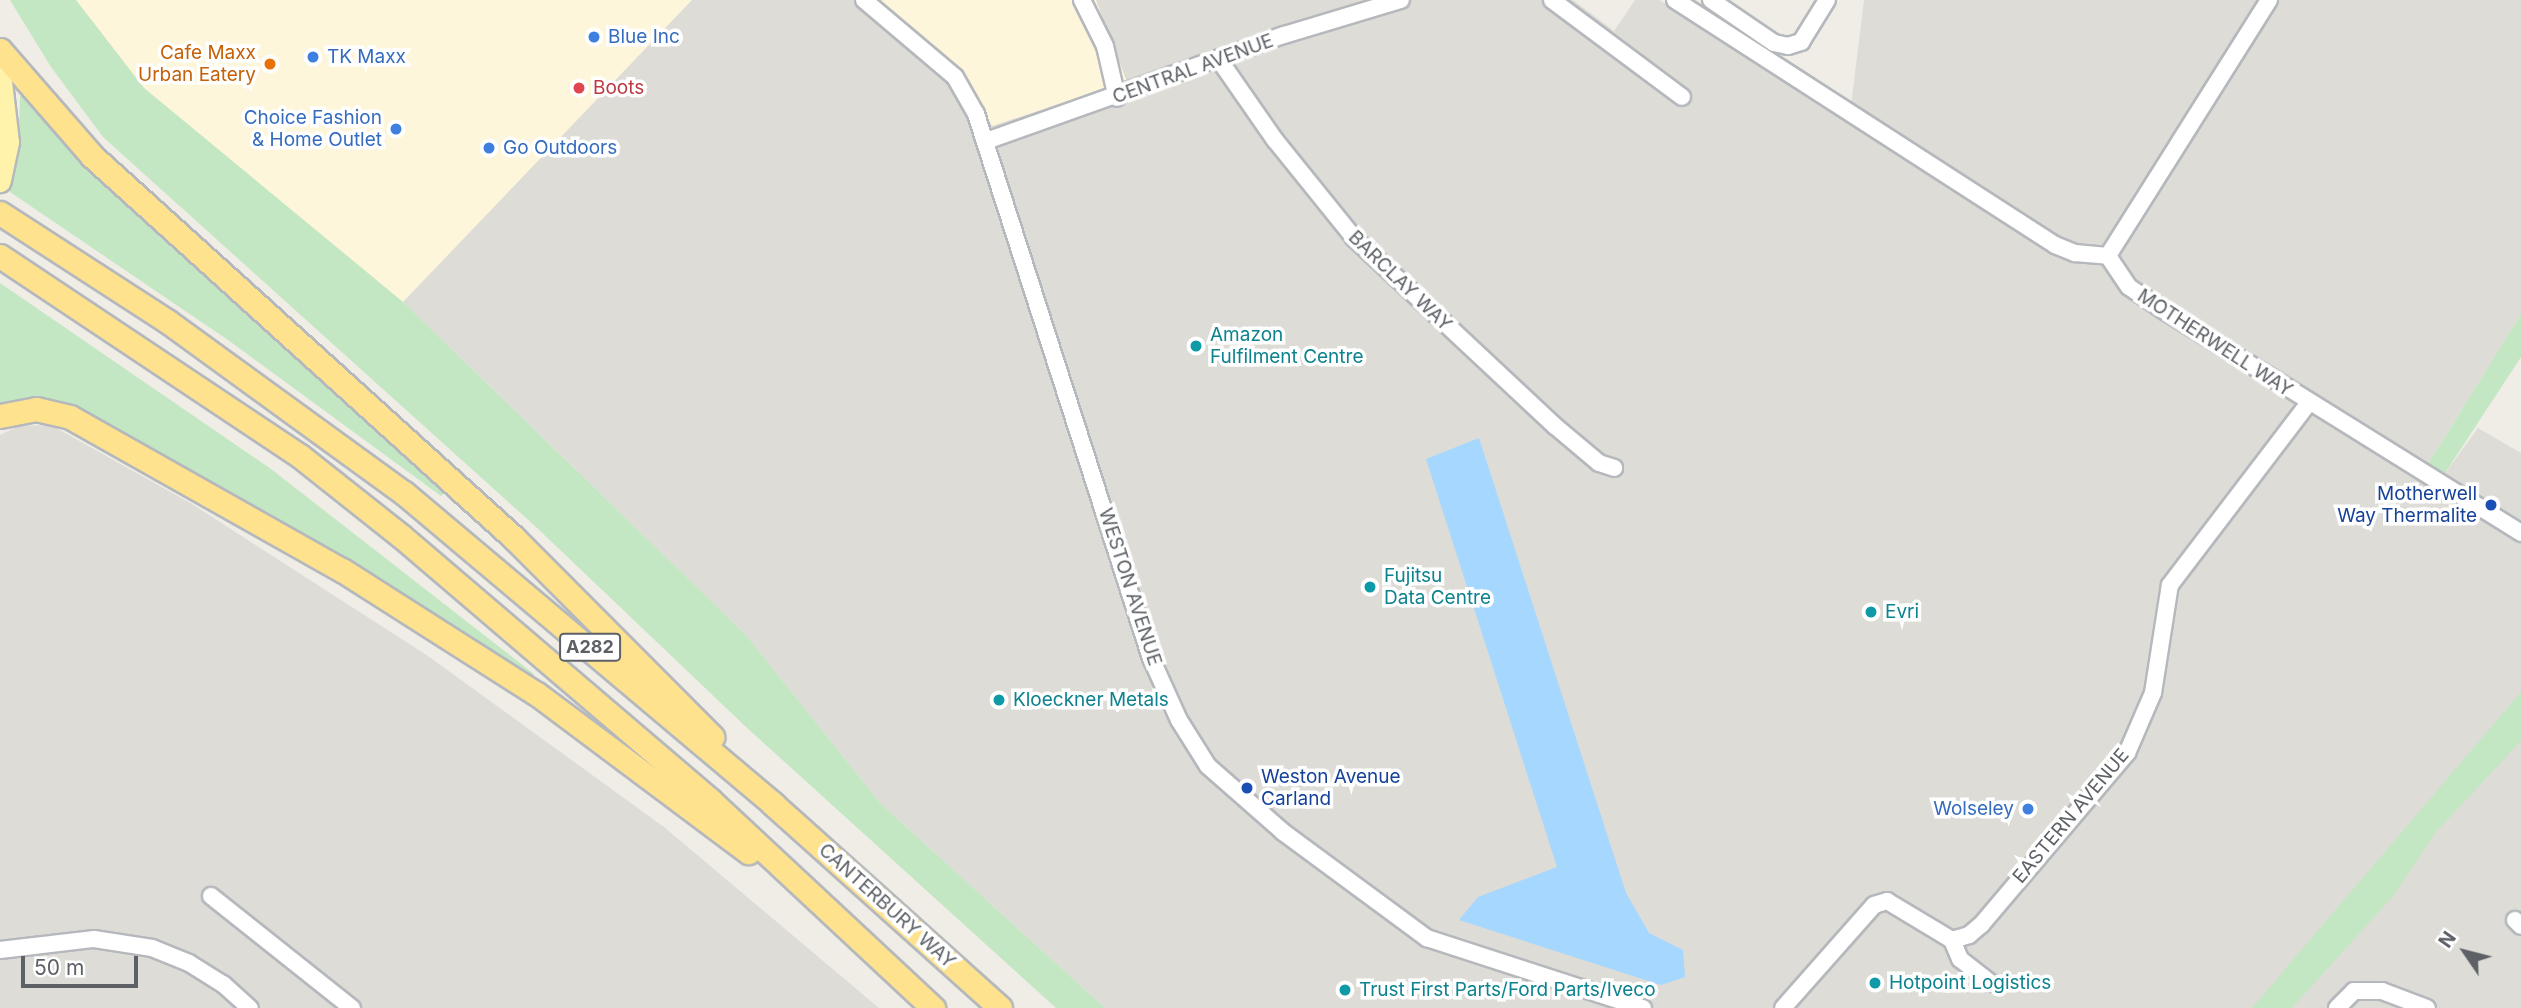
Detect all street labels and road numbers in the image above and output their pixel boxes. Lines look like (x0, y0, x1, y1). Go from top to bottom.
street label: CENTRAL AVENUE (1109, 29, 1277, 109)
street label: BARCLAY WAY (1344, 226, 1456, 336)
street label: MOTHERWELL WAY (2133, 284, 2297, 402)
street label: WESTON AVENUE (1094, 505, 1166, 669)
road number: A282 (558, 632, 622, 662)
street label: EASTERN AVENUE (2008, 744, 2134, 888)
street label: CANTERBURY WAY (814, 839, 960, 973)

